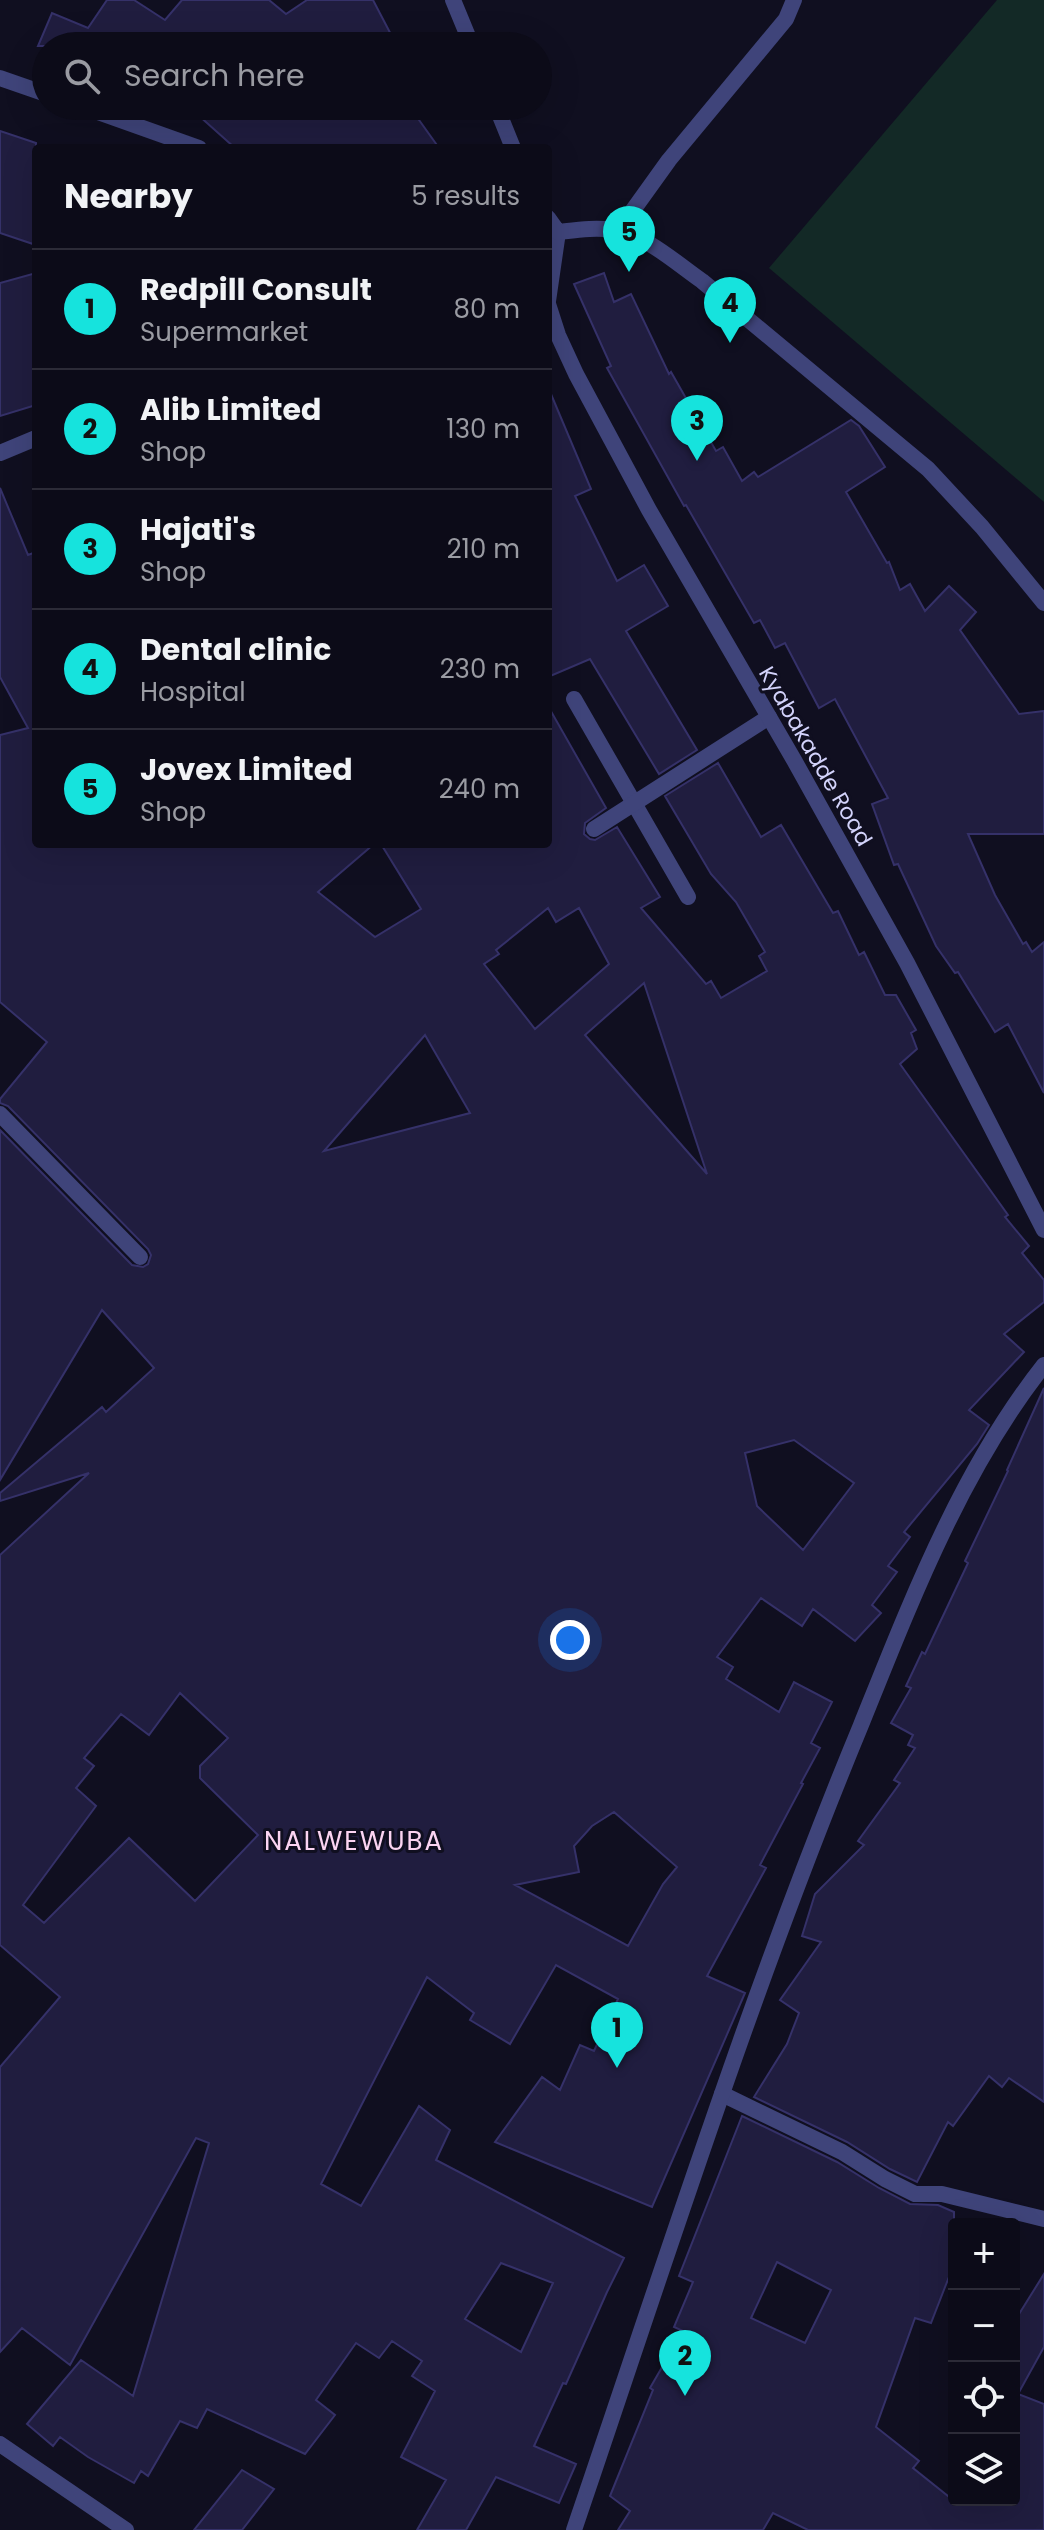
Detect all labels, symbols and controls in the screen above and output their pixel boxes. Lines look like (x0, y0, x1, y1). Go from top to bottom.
search box (32, 32, 552, 120)
icon: search (60, 54, 104, 98)
text: Search here (124, 54, 305, 97)
text: Nearby (64, 172, 193, 220)
text: 5 results (411, 178, 520, 214)
pin: 5 (603, 206, 655, 272)
text: Redpill Consult (140, 268, 372, 311)
pin: 4 (704, 277, 756, 343)
text: 1 (85, 291, 95, 327)
text: 80 m (454, 291, 520, 327)
text: Supermarket (140, 314, 308, 350)
text: Alib Limited (140, 388, 321, 431)
pin: 3 (671, 395, 723, 461)
text: 2 (83, 411, 97, 447)
text: 130 m (446, 411, 520, 447)
text: Shop (140, 434, 206, 470)
text: Hajati's (140, 508, 256, 551)
text: 3 (82, 531, 98, 567)
text: 210 m (447, 531, 520, 567)
text: Shop (140, 554, 206, 590)
text: Dental clinic (140, 628, 331, 671)
text: 4 (81, 651, 99, 687)
text: 230 m (440, 651, 520, 687)
street label: Kyabakadde Road (751, 661, 880, 852)
text: Hospital (140, 674, 246, 710)
text: Jovex Limited (140, 748, 353, 791)
text: 5 (82, 771, 98, 807)
text: 240 m (439, 771, 520, 807)
text: Shop (140, 794, 206, 830)
your location (550, 1620, 590, 1660)
district label: NALWEWUBA (264, 1823, 444, 1859)
pin: 1 (591, 2002, 643, 2068)
map controls (948, 2218, 1020, 2506)
button: + (948, 2218, 1020, 2290)
button: − (948, 2290, 1020, 2362)
pin: 2 (659, 2330, 711, 2396)
button: locate (948, 2362, 1020, 2434)
button: layers (948, 2434, 1020, 2506)

